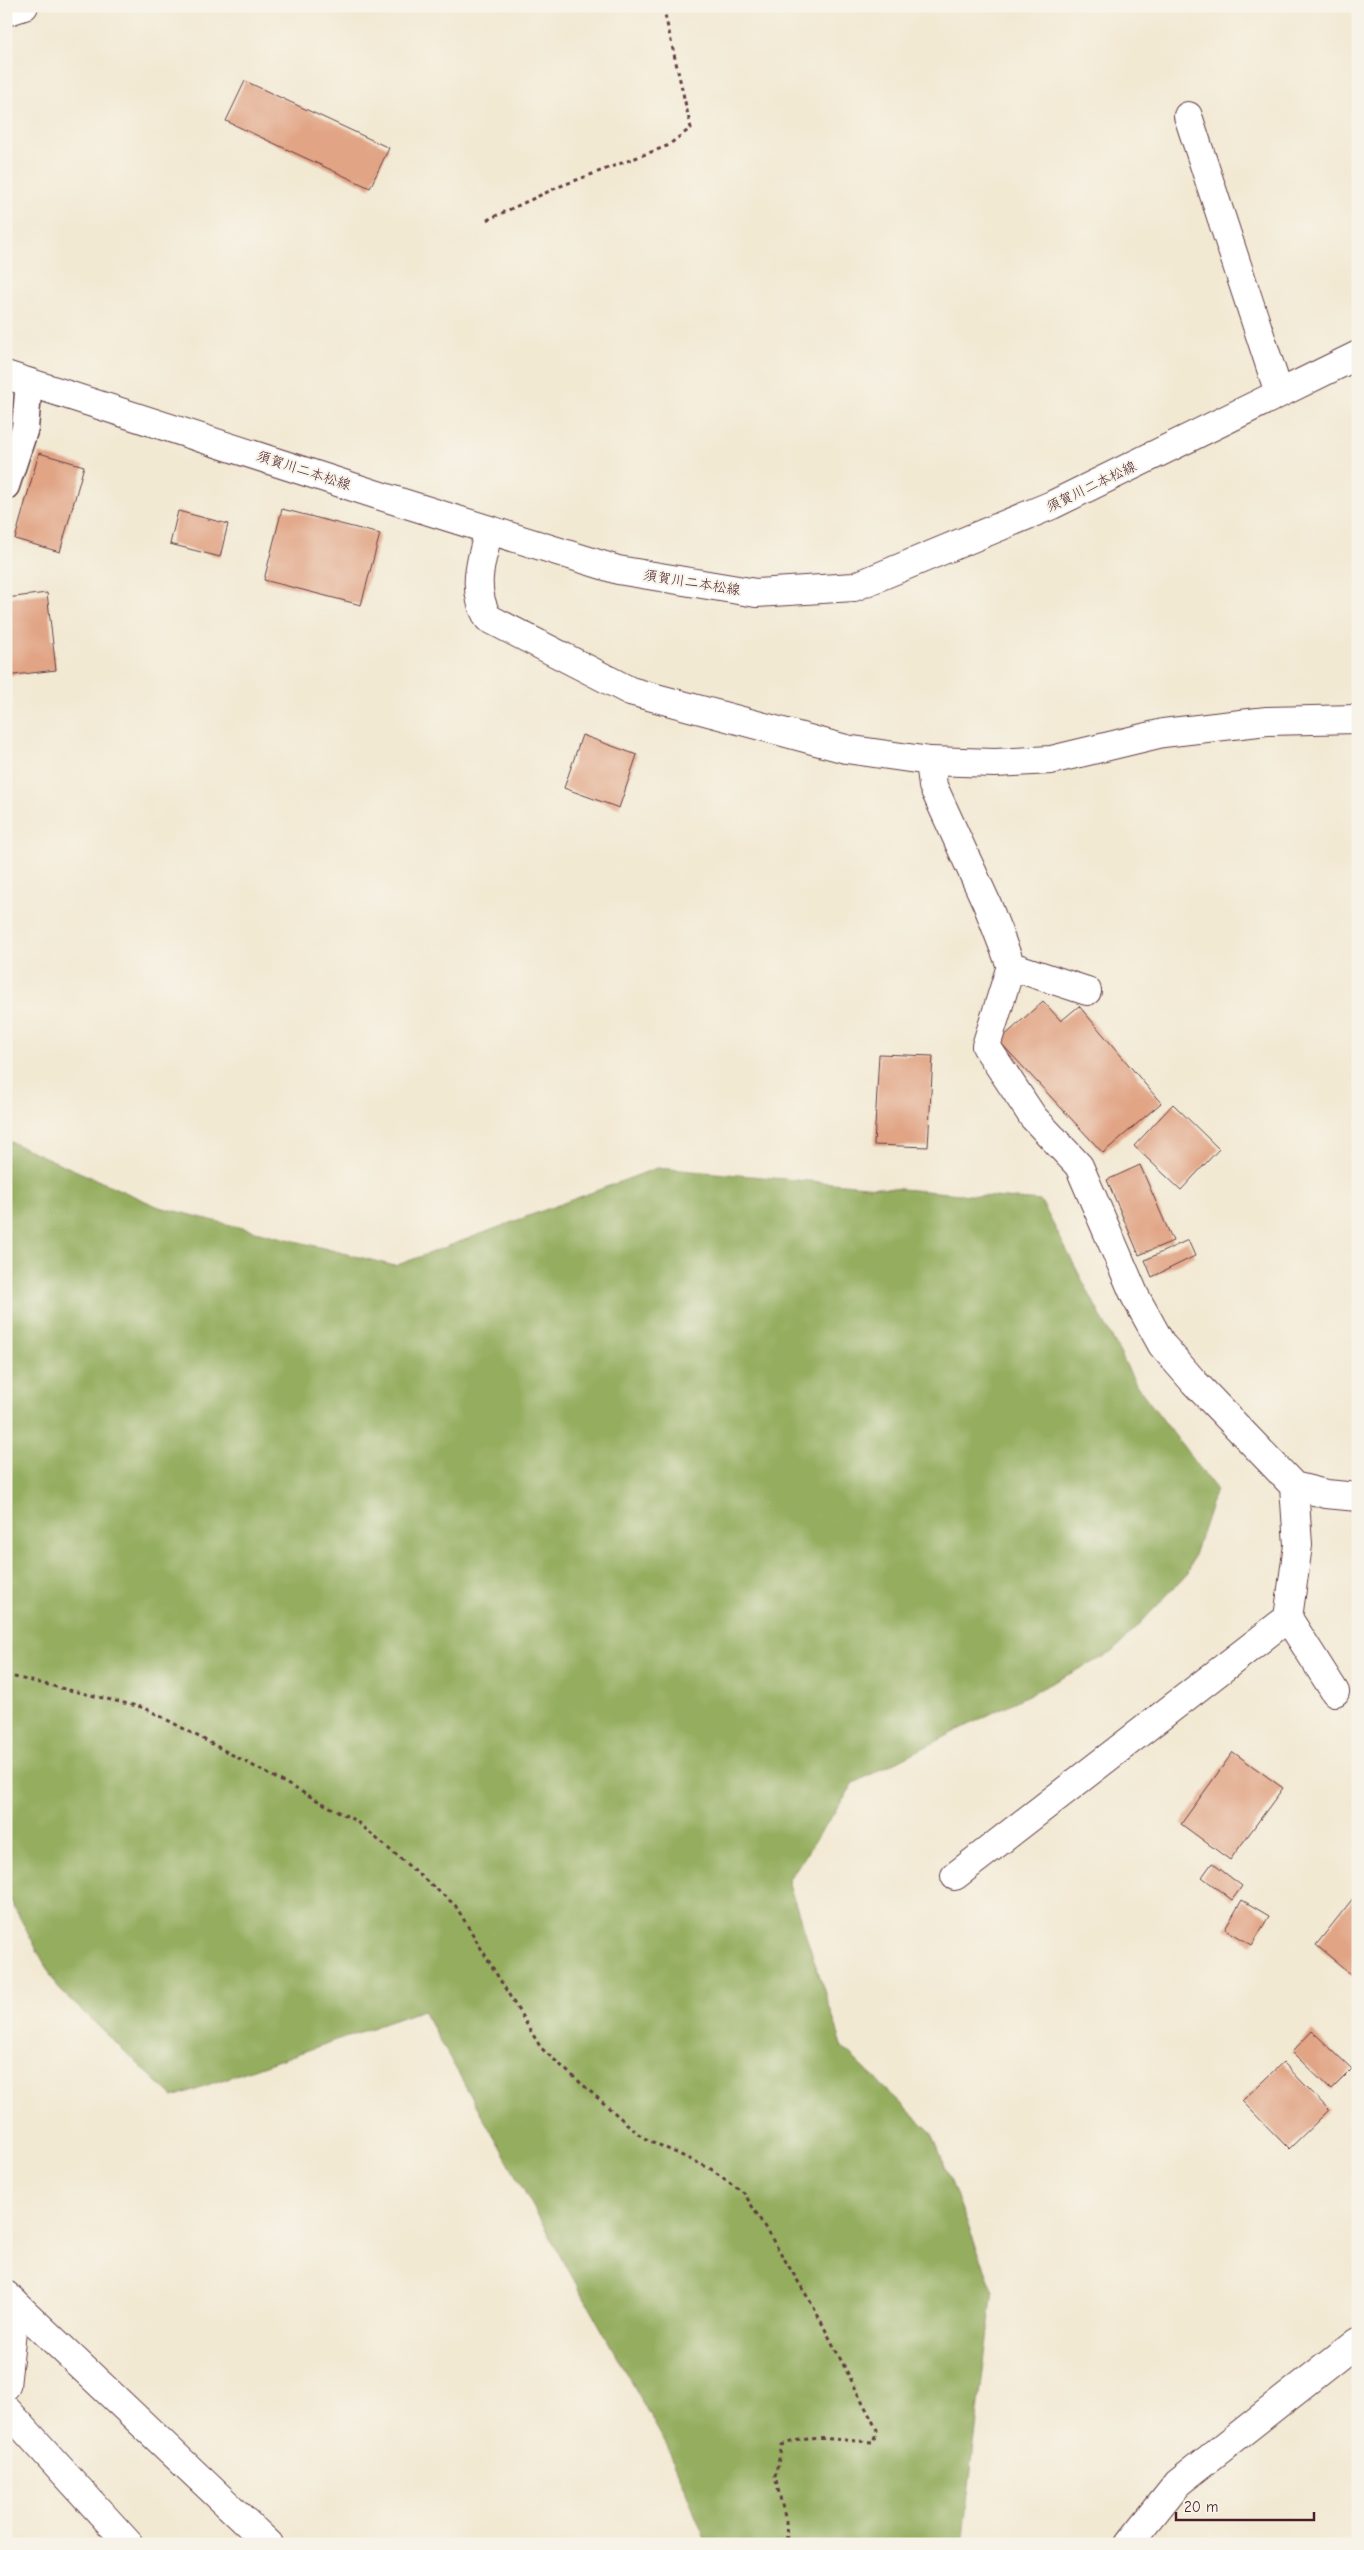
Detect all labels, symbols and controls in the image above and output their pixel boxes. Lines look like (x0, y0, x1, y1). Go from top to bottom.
street label: 須賀川二本松線 (255, 447, 353, 494)
street label: 須賀川二本松線 (1043, 457, 1139, 516)
street label: 須賀川二本松線 (642, 566, 742, 599)
scale bar (1176, 2490, 1314, 2522)
text: 20 m (1184, 2498, 1218, 2516)

